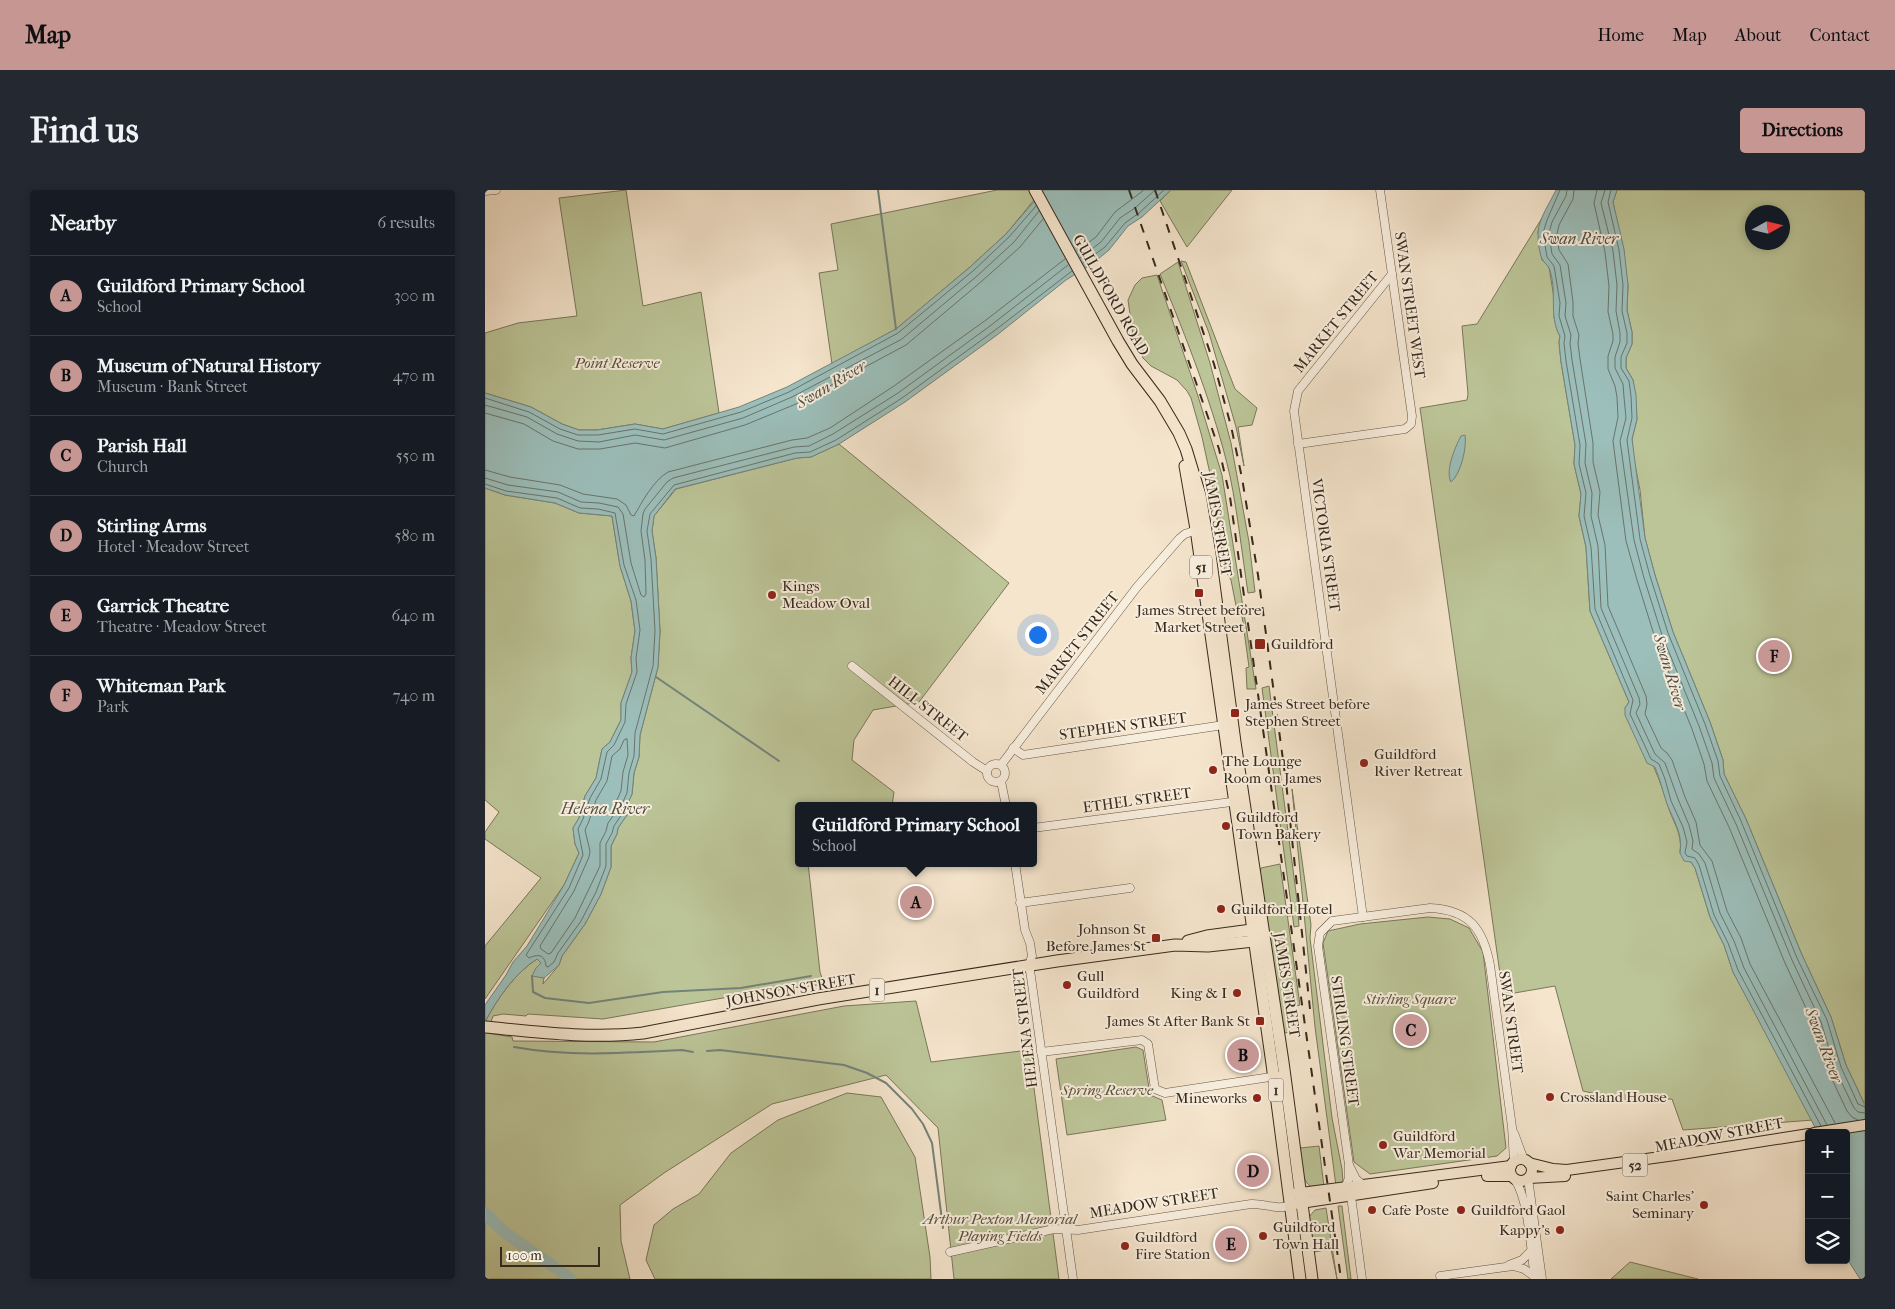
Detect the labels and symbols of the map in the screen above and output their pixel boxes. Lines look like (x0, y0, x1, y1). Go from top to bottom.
north arrow (1745, 205, 1790, 250)
water label: Swan River (1539, 229, 1620, 248)
street label: SWAN STREET WEST (1391, 230, 1429, 380)
street label: GUILDFORD ROAD (1069, 231, 1153, 359)
street label: MARKET STREET (1290, 267, 1383, 376)
park label: Point Reserve (574, 354, 660, 372)
water label: Swan River (792, 355, 871, 413)
street label: JAMES STREET (1200, 469, 1236, 579)
street label: VICTORIA STREET (1308, 476, 1344, 614)
road number: 51 (1190, 556, 1212, 578)
place label: Kings Meadow Oval (782, 577, 870, 612)
marker: James Street before Market Street (1193, 587, 1205, 599)
street label: MARKET STREET (1031, 588, 1123, 698)
marker: Kings Meadow Oval (766, 589, 778, 601)
place label: James Street before Market Street (1136, 601, 1262, 636)
your location (1025, 622, 1051, 648)
water label: Swan River (1649, 631, 1691, 714)
place label: Guildford (1271, 635, 1334, 653)
marker: Guildford (1253, 637, 1267, 651)
pin: F (1758, 637, 1790, 675)
street label: HILL STREET (885, 672, 972, 746)
place label: James Street before Stephen Street (1244, 695, 1370, 730)
marker: James Street before Stephen Street (1229, 707, 1241, 719)
street label: STEPHEN STREET (1058, 708, 1189, 744)
place label: Guildford River Retreat (1374, 745, 1463, 780)
place label: The Lounge Room on James (1223, 752, 1322, 787)
marker: Guildford River Retreat (1358, 757, 1370, 769)
marker: The Lounge Room on James (1207, 764, 1219, 776)
street label: ETHEL STREET (1081, 783, 1193, 817)
water label: Helena River (560, 799, 651, 818)
place label: Guildford Town Bakery (1236, 808, 1322, 843)
marker: Guildford Town Bakery (1220, 820, 1232, 832)
pin: A (900, 883, 932, 921)
place label: Guildford Hotel (1231, 900, 1333, 918)
marker: Guildford Hotel (1215, 903, 1227, 915)
place label: Johnson St Before James St (1046, 920, 1147, 955)
street label: JAMES STREET (1270, 930, 1304, 1040)
marker: Johnson St Before James St (1150, 932, 1162, 944)
street label: HELENA STREET (1009, 966, 1041, 1089)
place label: Gull Guildford (1077, 967, 1140, 1002)
street label: JOHNSON STREET (724, 970, 858, 1010)
street label: SWAN STREET (1495, 970, 1527, 1075)
street label: STIRLING STREET (1327, 975, 1363, 1108)
road number: 1 (869, 978, 885, 1002)
marker: Gull Guildford (1061, 979, 1073, 991)
place label: King & I (1170, 984, 1227, 1002)
marker: King & I (1231, 987, 1243, 999)
park label: Stirling Square (1363, 990, 1457, 1008)
water label: Swan River (1801, 1004, 1848, 1087)
pin: C (1395, 1011, 1427, 1049)
place label: James St After Bank St (1105, 1012, 1251, 1030)
marker: James St After Bank St (1254, 1015, 1266, 1027)
pin: B (1227, 1036, 1259, 1074)
road number: 1 (1269, 1078, 1283, 1102)
park label: Spring Reserve (1060, 1081, 1154, 1099)
place label: Crossland House (1560, 1088, 1667, 1106)
place label: Mineworks (1175, 1089, 1247, 1107)
marker: Crossland House (1544, 1091, 1556, 1103)
marker: Mineworks (1251, 1092, 1263, 1104)
street label: MEADOW STREET (1653, 1114, 1786, 1156)
place label: Guildford War Memorial (1392, 1127, 1486, 1162)
marker: Guildford War Memorial (1377, 1139, 1389, 1151)
pin: D (1237, 1152, 1269, 1190)
road number: 52 (1623, 1154, 1647, 1176)
street label: MEADOW STREET (1088, 1184, 1221, 1222)
place label: Saint Charles’ Seminary (1606, 1187, 1695, 1222)
marker: Saint Charles’ Seminary (1698, 1199, 1710, 1211)
place label: Cafe Poste (1382, 1201, 1450, 1219)
place label: Guildford Gaol (1471, 1201, 1566, 1219)
marker: Cafe Poste (1366, 1204, 1378, 1216)
marker: Guildford Gaol (1455, 1204, 1467, 1216)
park label: Arthur Pexton Memorial Playing Fields (921, 1210, 1079, 1245)
place label: Guildford Town Hall (1273, 1218, 1339, 1253)
place label: Kappy's (1499, 1221, 1550, 1239)
marker: Kappy's (1554, 1224, 1566, 1236)
pin: E (1215, 1225, 1247, 1263)
place label: Guildford Fire Station (1135, 1228, 1211, 1263)
marker: Guildford Town Hall (1257, 1230, 1269, 1242)
marker: Guildford Fire Station (1119, 1240, 1131, 1252)
scale bar (500, 1244, 600, 1267)

